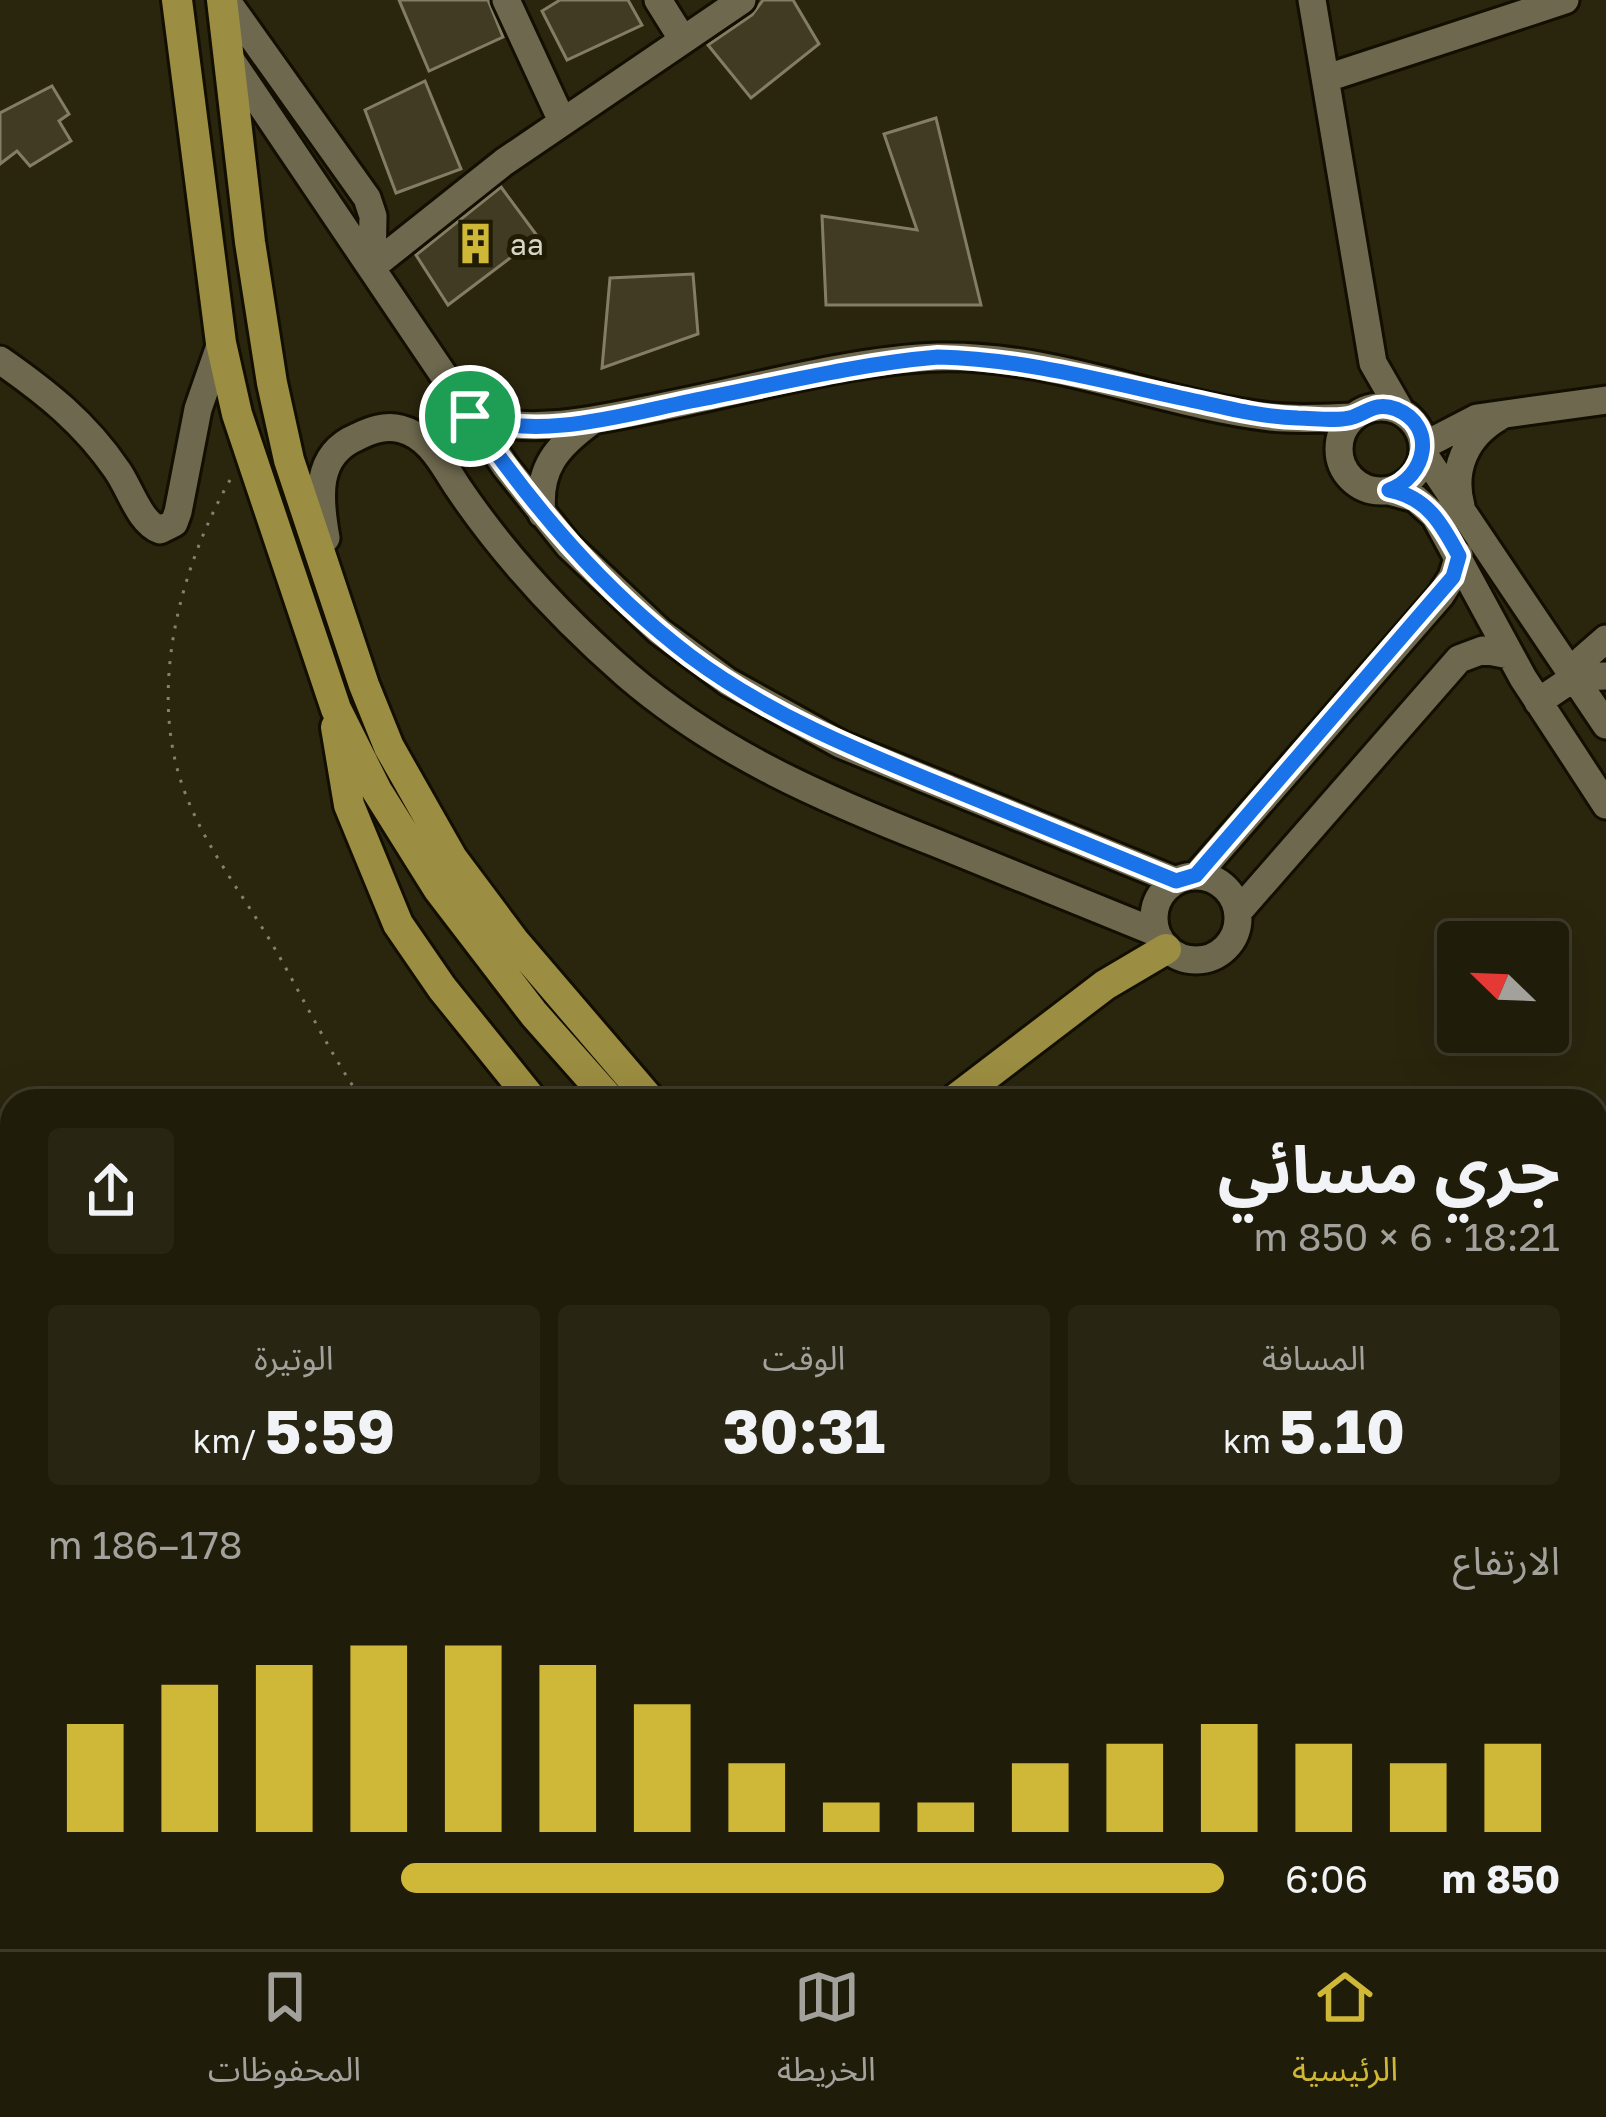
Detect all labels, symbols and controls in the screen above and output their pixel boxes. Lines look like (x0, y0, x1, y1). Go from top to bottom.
building icon: aa (453, 221, 499, 267)
place label: aa (510, 226, 544, 262)
pin (419, 365, 521, 467)
icon: arrive (437, 383, 503, 449)
north arrow (1437, 921, 1569, 1053)
map controls (1437, 921, 1569, 1053)
button: share (48, 1128, 174, 1254)
text: جري مسائي (1218, 1128, 1560, 1208)
text: 18:21 · 6 × 850 m (1253, 1213, 1560, 1260)
text: الوتيرة (254, 1338, 334, 1377)
text: الوقت (763, 1338, 845, 1377)
text: المسافة (1262, 1338, 1366, 1377)
text: 5:59 (265, 1394, 395, 1466)
text: 30:31 (723, 1394, 885, 1466)
text: 5.10 (1279, 1394, 1405, 1466)
text: /km (193, 1421, 265, 1460)
text: km (1223, 1421, 1279, 1460)
text: 178–186 m (48, 1521, 243, 1568)
text: الارتفاع (1453, 1537, 1560, 1584)
text: 6:06 (1285, 1855, 1368, 1902)
text: 850 m (1442, 1855, 1560, 1902)
tab: المحفوظات (208, 1964, 361, 2105)
tab: الخريطة (777, 1964, 876, 2105)
tab: الرئيسية (1292, 1964, 1398, 2105)

